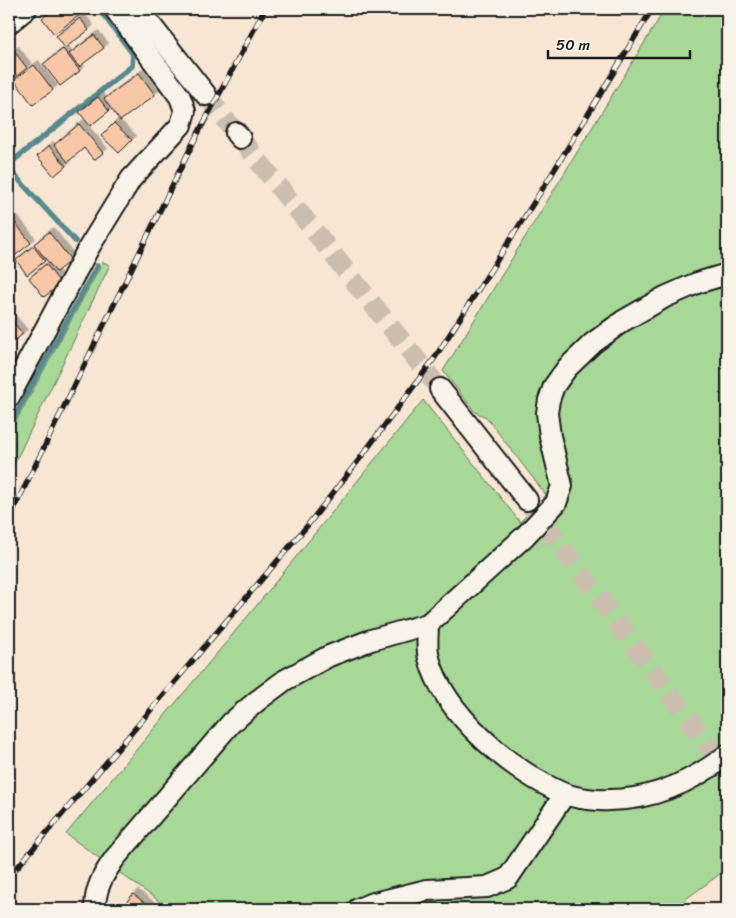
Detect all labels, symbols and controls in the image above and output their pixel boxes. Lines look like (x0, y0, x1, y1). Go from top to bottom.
scale bar (548, 28, 691, 60)
text: 50 m (556, 32, 591, 58)

